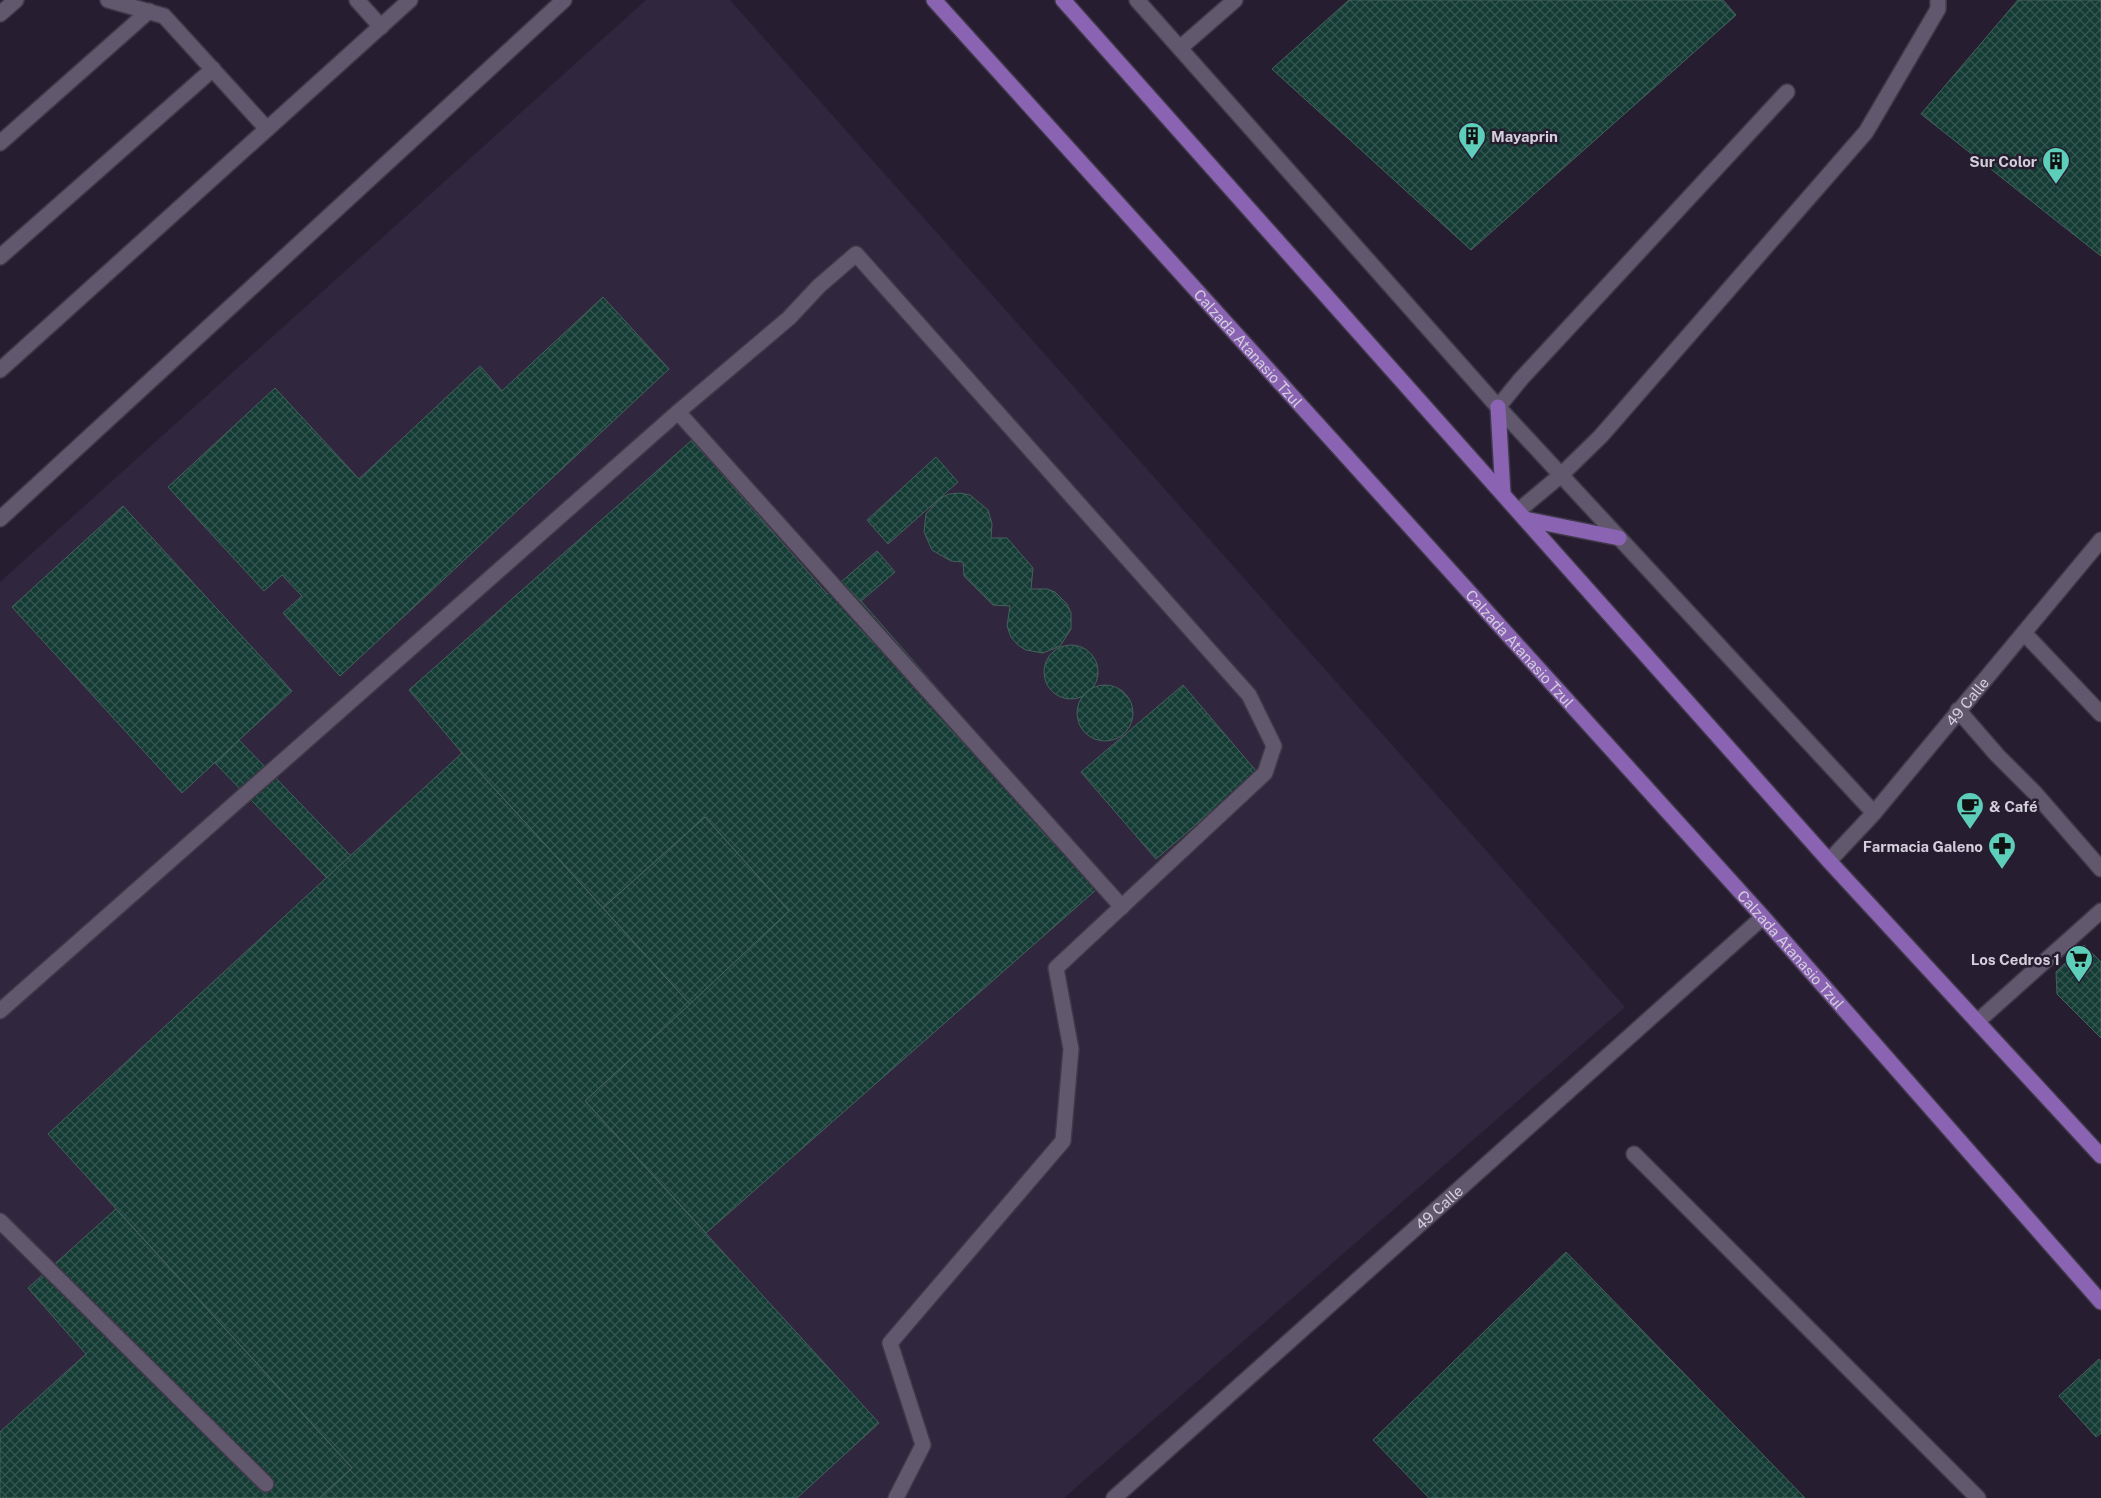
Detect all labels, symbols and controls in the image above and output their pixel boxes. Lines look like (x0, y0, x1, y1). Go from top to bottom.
building icon: Mayaprin (1457, 121, 1487, 160)
place label: Mayaprin (1491, 128, 1558, 145)
building icon: Sur Color (2041, 146, 2071, 185)
place label: Sur Color (1969, 153, 2037, 170)
street label: Calzada Atanasio Tzul (1191, 286, 1306, 410)
street label: Calzada Atanasio Tzul (1463, 586, 1578, 711)
street label: 49 Calle (1942, 674, 1992, 729)
cafe icon: & Café (1955, 791, 1985, 830)
place label: & Café (1989, 798, 2038, 815)
pharmacy icon: Farmacia Galeno (1987, 831, 2017, 870)
place label: Farmacia Galeno (1863, 838, 1983, 855)
street label: Calzada Atanasio Tzul (1734, 886, 1848, 1012)
supermarket icon: Los Cedros 1 (2064, 944, 2094, 983)
place label: Los Cedros 1 (1971, 951, 2060, 968)
street label: 49 Calle (1412, 1182, 1466, 1233)

